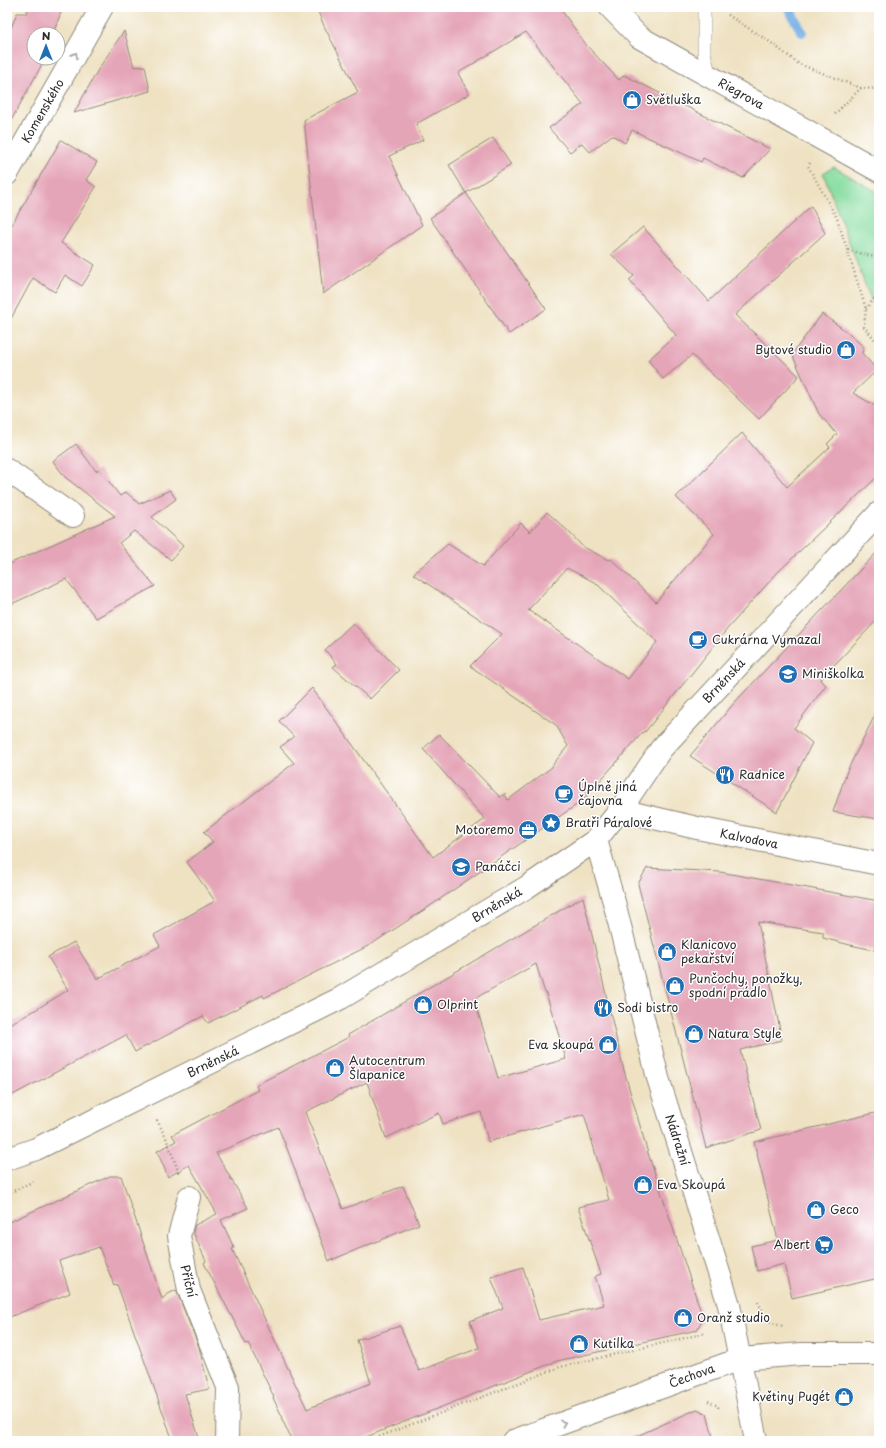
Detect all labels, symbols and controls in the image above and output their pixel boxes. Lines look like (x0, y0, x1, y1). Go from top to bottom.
north arrow (26, 26, 66, 66)
text: N (42, 27, 51, 44)
one-way arrow (70, 52, 77, 59)
street label: Riegrova (715, 73, 768, 113)
street label: Komenského (16, 75, 68, 146)
shop icon: Světluška (621, 89, 643, 111)
place label: Světluška (646, 90, 701, 108)
shop icon: Bytové studio (835, 339, 857, 361)
place label: Bytové studio (755, 340, 832, 358)
cafe icon: Cukrárna Vymazal (687, 629, 709, 651)
place label: Cukrárna Vymazal (712, 630, 821, 648)
street label: Brněnská (698, 653, 749, 707)
school or university icon: Miniškolka (777, 663, 799, 685)
place label: Miniškolka (802, 664, 865, 682)
restaurant icon: Radnice (714, 764, 736, 786)
place label: Radnice (739, 765, 785, 783)
place label: Úplně jiná čajovna (578, 777, 637, 809)
cafe icon: Úplně jiná čajovna (553, 783, 575, 805)
place icon: Bratři Páralové (540, 812, 562, 834)
place label: Bratři Páralové (565, 813, 652, 831)
office icon: Motoremo (517, 819, 539, 841)
place label: Motoremo (455, 820, 514, 838)
street label: Kalvodova (719, 824, 780, 853)
school or university icon: Panáčci (450, 856, 472, 878)
place label: Panáčci (475, 857, 521, 875)
street label: Brněnská (468, 882, 525, 926)
place label: Klanicovo pekařství (681, 935, 737, 967)
shop icon: Klanicovo pekařství (656, 941, 678, 963)
place label: Punčochy, ponožky, spodní prádlo (689, 969, 803, 1001)
shop icon: Punčochy, ponožky, spodní prádlo (664, 975, 686, 997)
shop icon: Olprint (412, 994, 434, 1016)
place label: Olprint (437, 995, 478, 1013)
restaurant icon: Sodi bistro (592, 997, 614, 1019)
place label: Sodi bistro (617, 998, 679, 1016)
shop icon: Natura Style (683, 1023, 705, 1045)
place label: Natura Style (708, 1024, 782, 1042)
shop icon: Eva skoupá (597, 1034, 619, 1056)
place label: Eva skoupá (528, 1035, 594, 1053)
street label: Brněnská (184, 1041, 242, 1081)
place label: Autocentrum Šlapanice (349, 1051, 426, 1083)
shop icon: Autocentrum Šlapanice (324, 1057, 346, 1079)
street label: Nádražní (661, 1112, 695, 1168)
shop icon: Eva Skoupá (632, 1174, 654, 1196)
place label: Eva Skoupá (657, 1175, 726, 1193)
shop icon: Geco (805, 1199, 827, 1221)
place label: Geco (830, 1200, 859, 1218)
supermarket icon: Albert (813, 1234, 835, 1256)
place label: Albert (774, 1235, 810, 1253)
street label: Příční (176, 1263, 202, 1299)
shop icon: Oranž studio (672, 1307, 694, 1329)
place label: Oranž studio (697, 1308, 770, 1326)
shop icon: Kutilka (568, 1333, 590, 1355)
place label: Kutilka (593, 1334, 635, 1352)
street label: Čechova (666, 1358, 718, 1392)
shop icon: Květiny Pugét (833, 1386, 855, 1408)
place label: Květiny Pugét (752, 1387, 830, 1405)
one-way arrow (560, 1419, 567, 1428)

